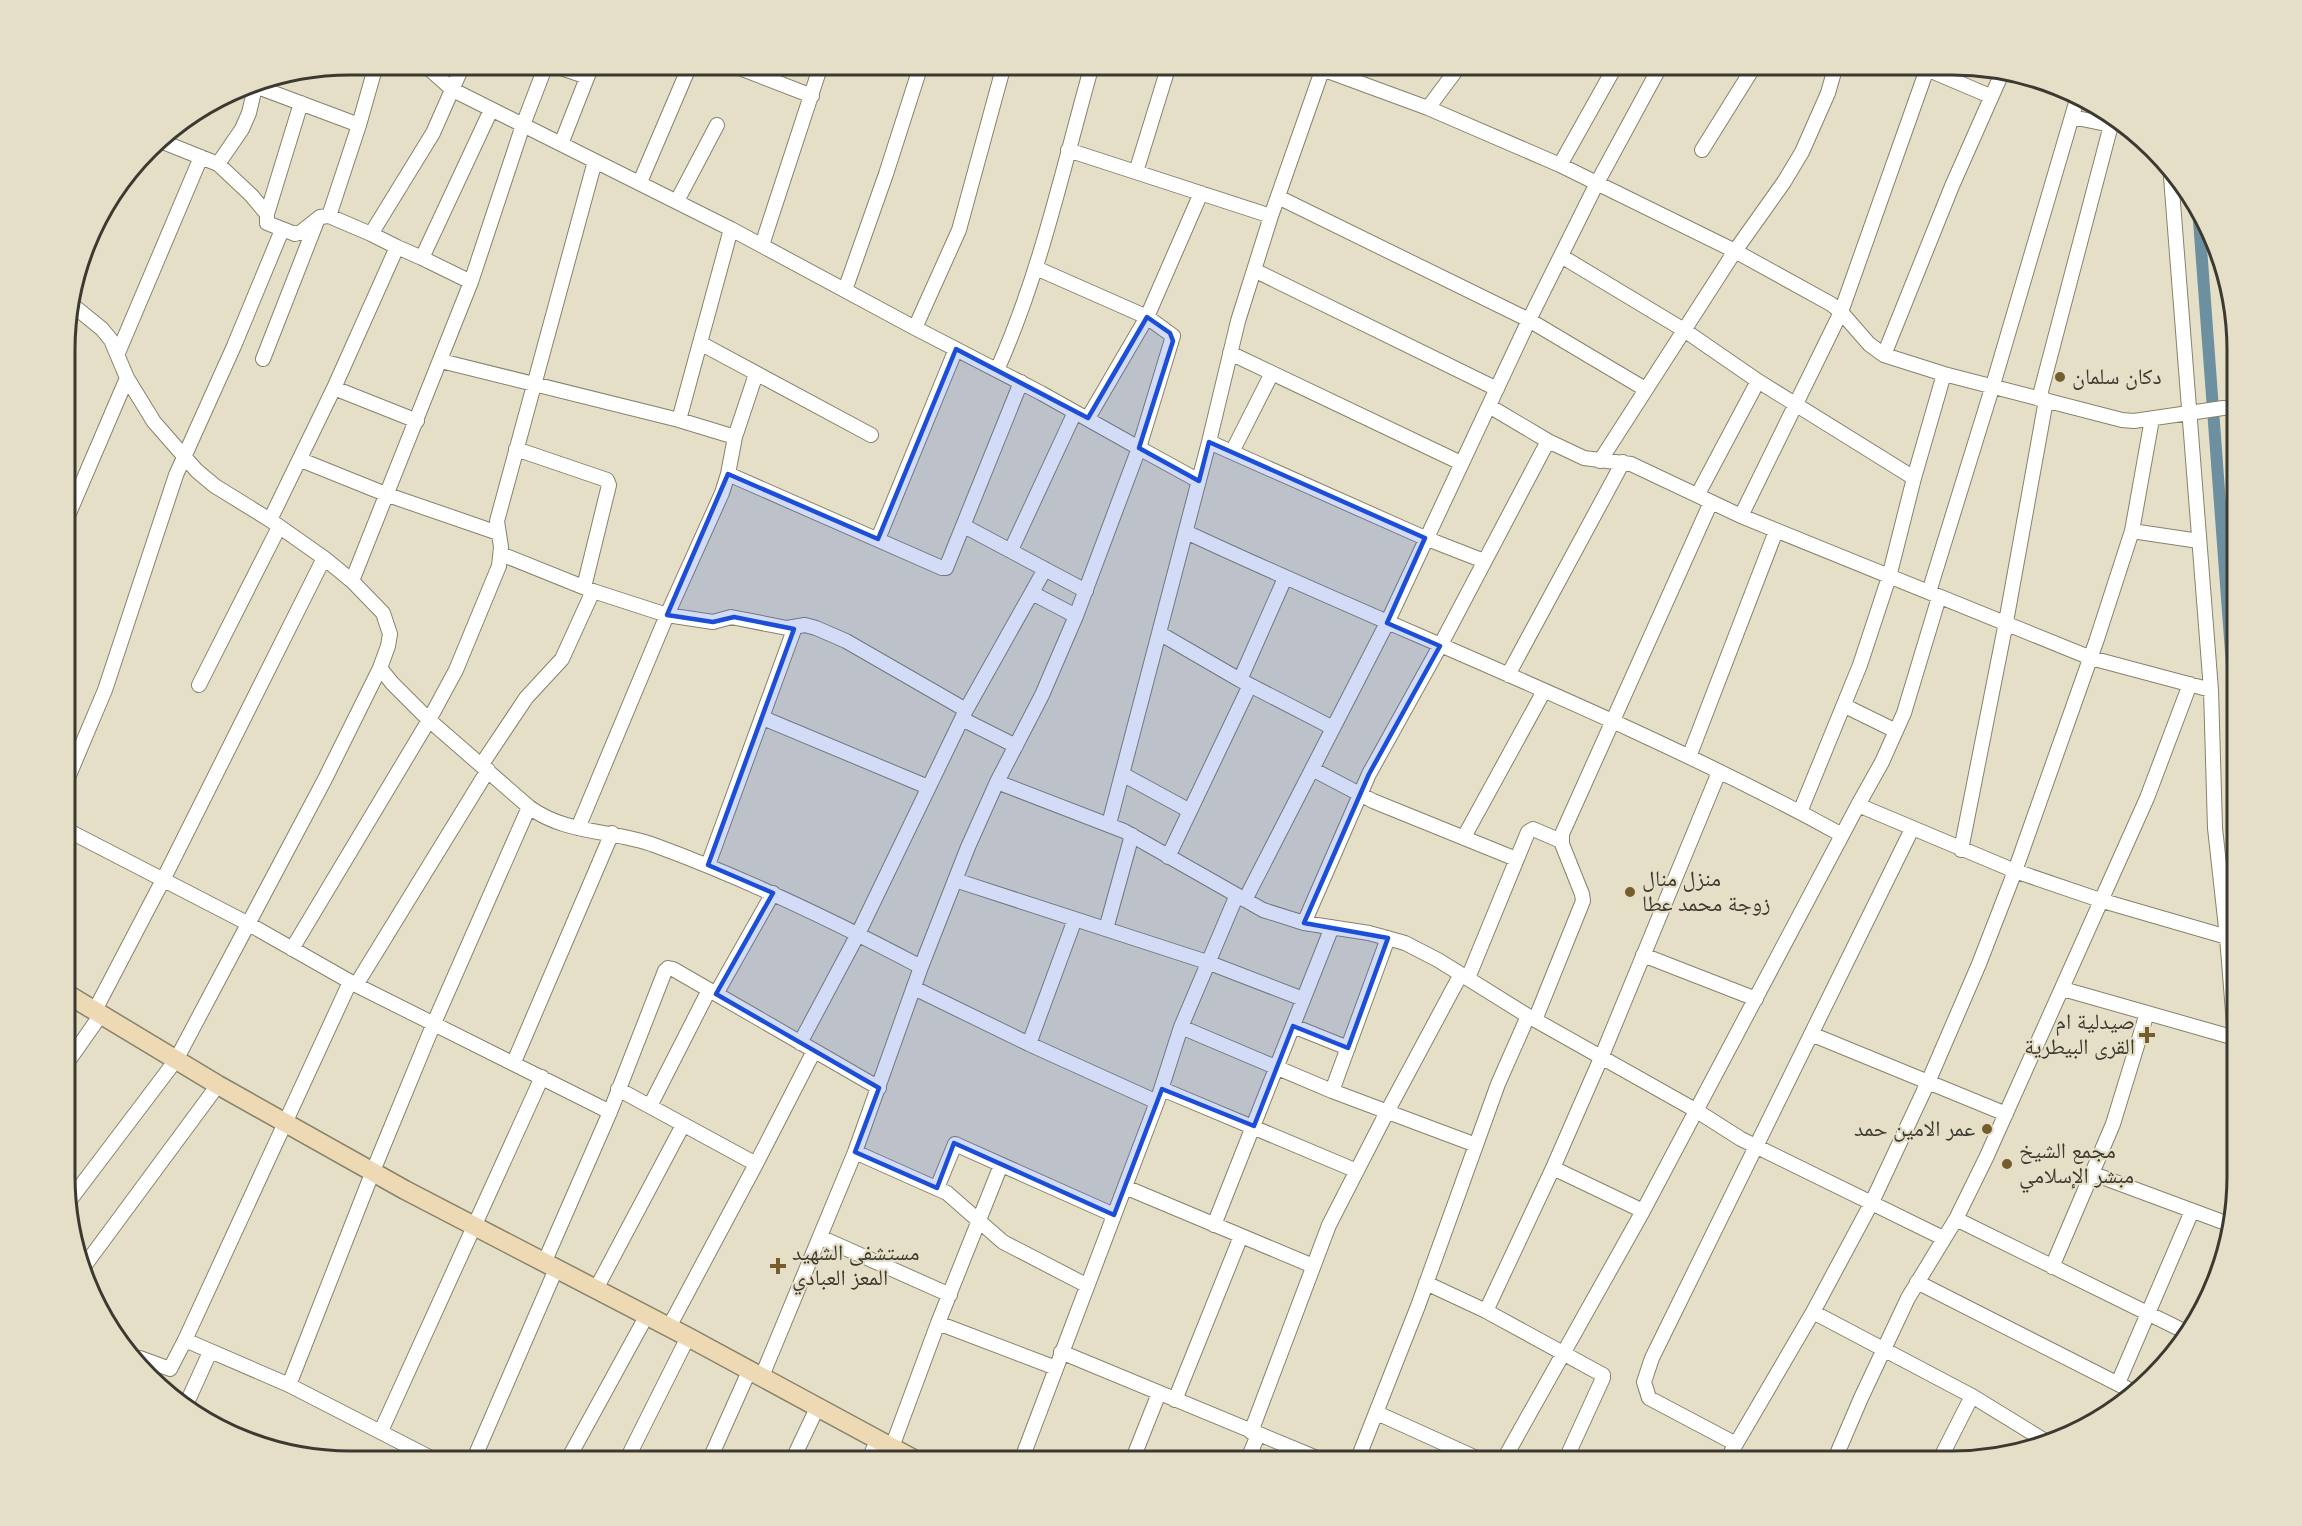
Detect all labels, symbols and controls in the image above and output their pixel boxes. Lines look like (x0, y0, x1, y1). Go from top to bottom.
place label: دكان سلمان (2072, 361, 2162, 394)
marker: دكان سلمان (2053, 370, 2067, 384)
place label: منزل منال زوجة محمد عطا (1642, 863, 1770, 921)
marker: منزل منال زوجة محمد عطا (1623, 885, 1637, 899)
place label: صيدلية ام القرى البيطرية (2024, 1006, 2135, 1064)
marker: صيدلية ام القرى البيطرية (2140, 1028, 2154, 1042)
place label: عمر الامين حمد (1854, 1113, 1975, 1146)
marker: عمر الامين حمد (1980, 1122, 1994, 1136)
place label: مجمع الشيخ مبشر الإسلامي (2019, 1135, 2134, 1193)
marker: مجمع الشيخ مبشر الإسلامي (2000, 1157, 2014, 1171)
place label: مستشفى الشهيد المعز العبادي (792, 1237, 919, 1295)
marker: مستشفى الشهيد المعز العبادي (769, 1257, 787, 1275)

